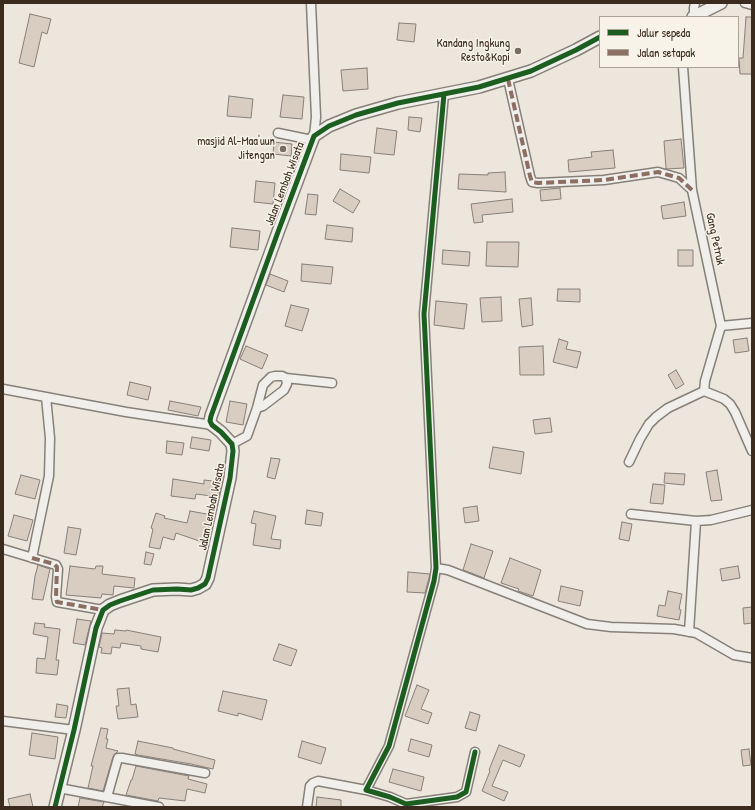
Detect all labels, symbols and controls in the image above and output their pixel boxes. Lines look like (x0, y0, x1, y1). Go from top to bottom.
legend (599, 16, 739, 68)
text: Jalur sepeda (637, 24, 690, 41)
place label: Kandang Ingkung Resto&Kopi (437, 37, 510, 65)
text: Jalan setapak (637, 44, 695, 61)
marker: Kandang Ingkung Resto&Kopi (513, 46, 523, 56)
place label: masjid Al-Maa'uun Jitengan (197, 135, 275, 163)
street label: Jalan Lembah Wisata (262, 140, 308, 228)
marker: masjid Al-Maa'uun Jitengan (278, 144, 288, 154)
street label: Gang Petruk (702, 212, 728, 266)
street label: Jalan Lembah Wisata (196, 462, 228, 552)

